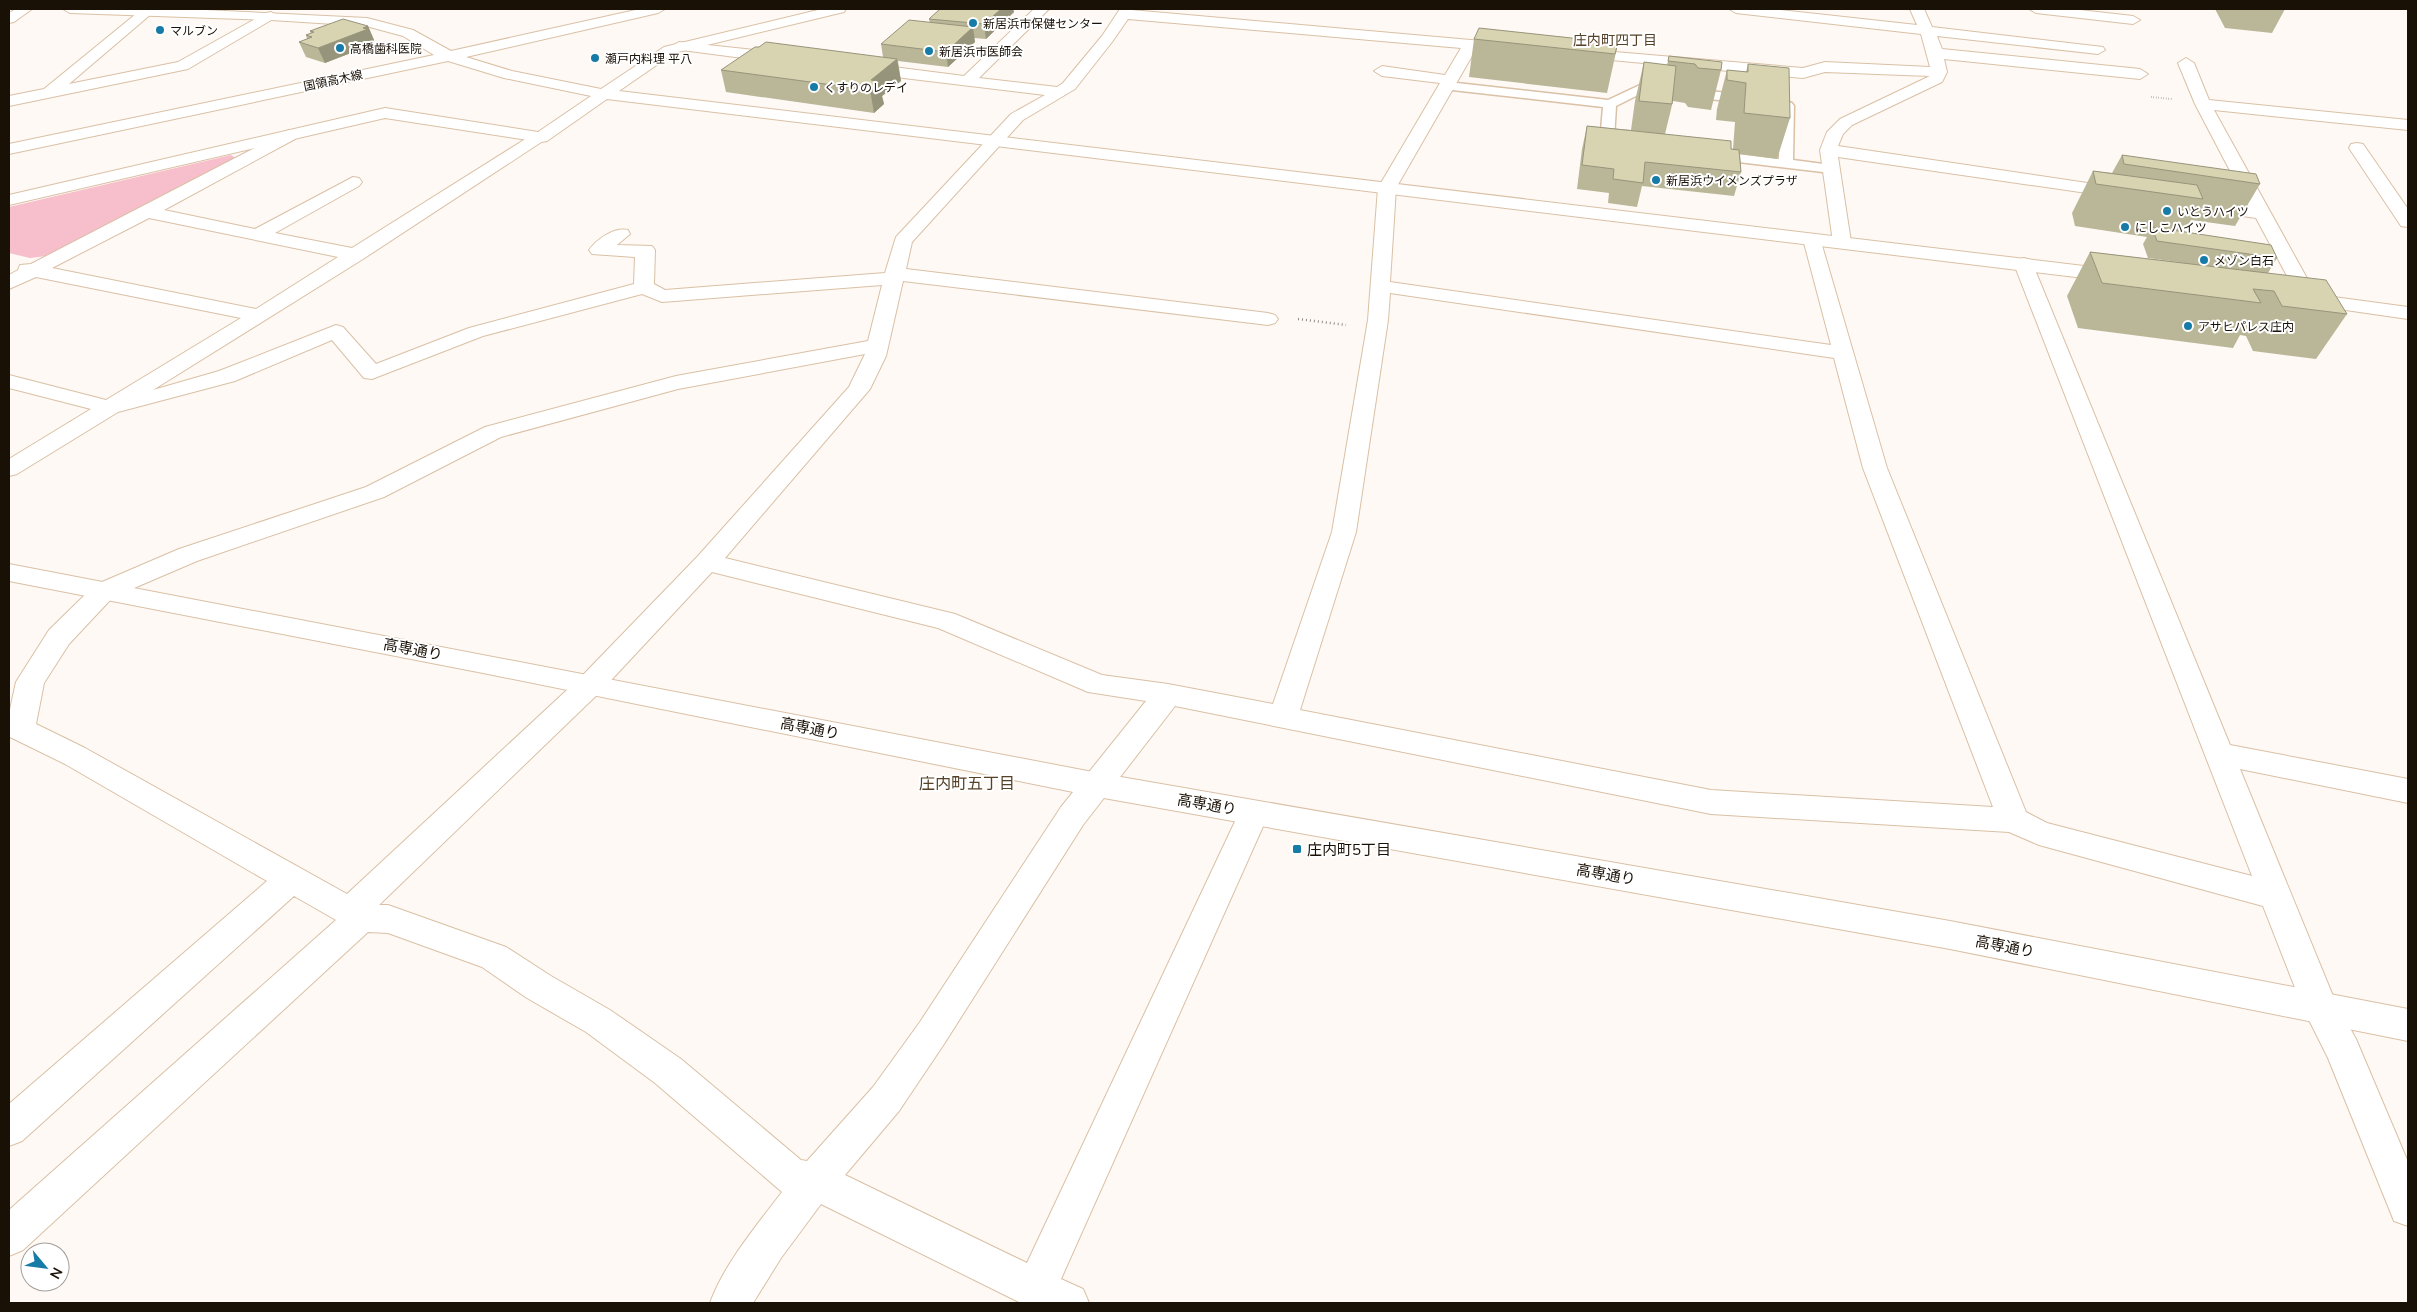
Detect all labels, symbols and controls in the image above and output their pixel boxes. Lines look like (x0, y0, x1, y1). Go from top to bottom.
place label: 新居浜市保健センター (983, 16, 1103, 31)
marker: 新居浜市保健センター (967, 17, 979, 29)
place label: マルブン (170, 23, 218, 38)
marker: マルブン (154, 24, 166, 36)
district label: 庄内町四丁目 (1573, 31, 1657, 49)
place label: 高橋歯科医院 (350, 41, 422, 56)
marker: 高橋歯科医院 (334, 42, 346, 54)
place label: 新居浜市医師会 (939, 44, 1023, 59)
marker: 新居浜市医師会 (923, 45, 935, 57)
place label: 瀬戸内料理 平八 (605, 51, 692, 66)
marker: 瀬戸内料理 平八 (589, 52, 601, 64)
street label: 国領高木線 (302, 66, 364, 94)
place label: くすりのレデイ (824, 80, 908, 95)
marker: くすりのレデイ (808, 81, 820, 93)
place label: 新居浜ウイメンズプラザ (1666, 173, 1798, 188)
marker: 新居浜ウイメンズプラザ (1650, 174, 1662, 186)
place label: いとうハイツ (2177, 204, 2249, 219)
marker: いとうハイツ (2161, 205, 2173, 217)
place label: にしこハイツ (2135, 220, 2207, 235)
marker: にしこハイツ (2119, 221, 2131, 233)
place label: メゾン白石 (2214, 253, 2274, 268)
marker: メゾン白石 (2198, 254, 2210, 266)
place label: アサヒパレス庄内 (2198, 319, 2294, 334)
marker: アサヒパレス庄内 (2182, 320, 2194, 332)
street label: 高専通り (382, 634, 444, 664)
street label: 高専通り (779, 713, 841, 743)
district label: 庄内町五丁目 (919, 773, 1015, 793)
street label: 高専通り (1176, 789, 1238, 819)
place label: 庄内町5丁目 (1307, 840, 1391, 859)
marker: 庄内町5丁目 (1291, 843, 1303, 855)
street label: 高専通り (1575, 859, 1637, 889)
street label: 高専通り (1974, 931, 2036, 961)
north arrow (20, 1242, 70, 1292)
text: N (46, 1264, 67, 1282)

